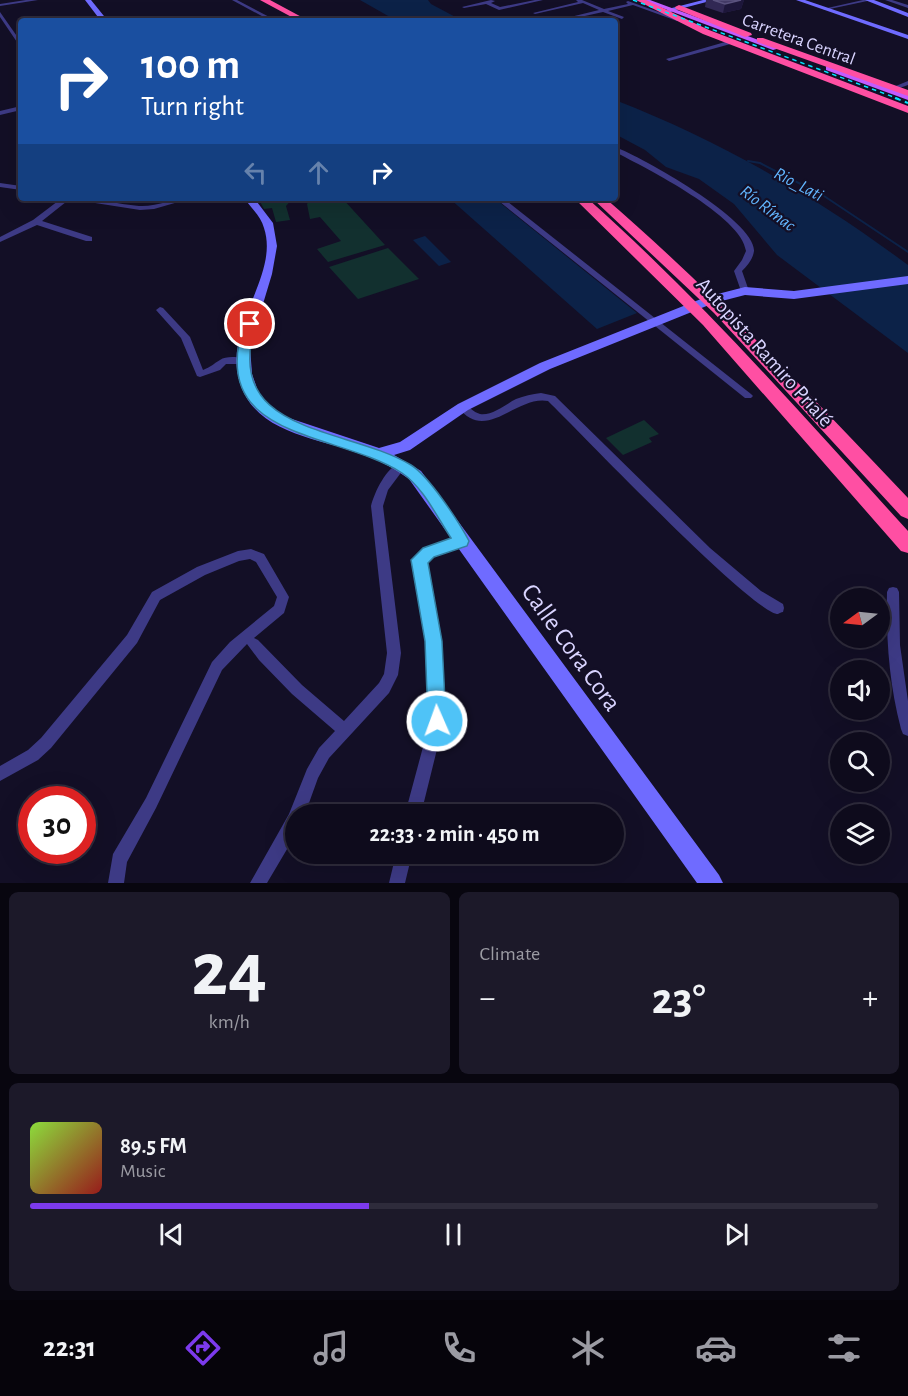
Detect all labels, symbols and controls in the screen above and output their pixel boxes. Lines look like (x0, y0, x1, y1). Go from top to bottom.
street label: Carretera Central (740, 11, 858, 69)
icon: right (42, 42, 120, 120)
text: 100 m (141, 44, 240, 86)
text: Turn right (141, 93, 244, 120)
icon: left (239, 156, 272, 189)
icon: ahead (302, 156, 335, 189)
icon: right (365, 156, 398, 189)
water label: Rio_Lati (771, 165, 826, 205)
water label: Río Rímac (737, 182, 799, 236)
street label: Autopista Ramiro Prialé (692, 274, 837, 431)
pin (224, 298, 275, 349)
icon: arrive (233, 307, 266, 340)
street label: Calle Cora Cora (517, 579, 626, 716)
north arrow (830, 588, 890, 648)
map controls (830, 588, 890, 864)
button: sound (830, 660, 890, 720)
position arrow (405, 689, 469, 753)
button: search (830, 732, 890, 792)
speed limit sign: 30 (18, 786, 96, 864)
button: layers (830, 804, 890, 864)
text: 22:33 · 2 min · 450 m (369, 823, 540, 845)
text: 24 (191, 932, 267, 1010)
text: Climate (480, 944, 540, 964)
text: 23° (652, 977, 706, 1022)
text: − (480, 982, 495, 1015)
text: + (862, 982, 878, 1015)
text: km/h (209, 1012, 250, 1032)
text: 89.5 FM (120, 1135, 187, 1157)
text: Music (120, 1161, 166, 1181)
icon: previous (155, 1218, 188, 1251)
icon: pause (437, 1218, 470, 1251)
icon: next (720, 1218, 753, 1251)
icon: directions (182, 1327, 224, 1369)
icon: music (310, 1327, 352, 1369)
icon: phone (438, 1327, 480, 1369)
icon: climate (567, 1327, 609, 1369)
icon: car (695, 1327, 737, 1369)
icon: filters (823, 1327, 865, 1369)
text: 22:31 (43, 1334, 96, 1361)

